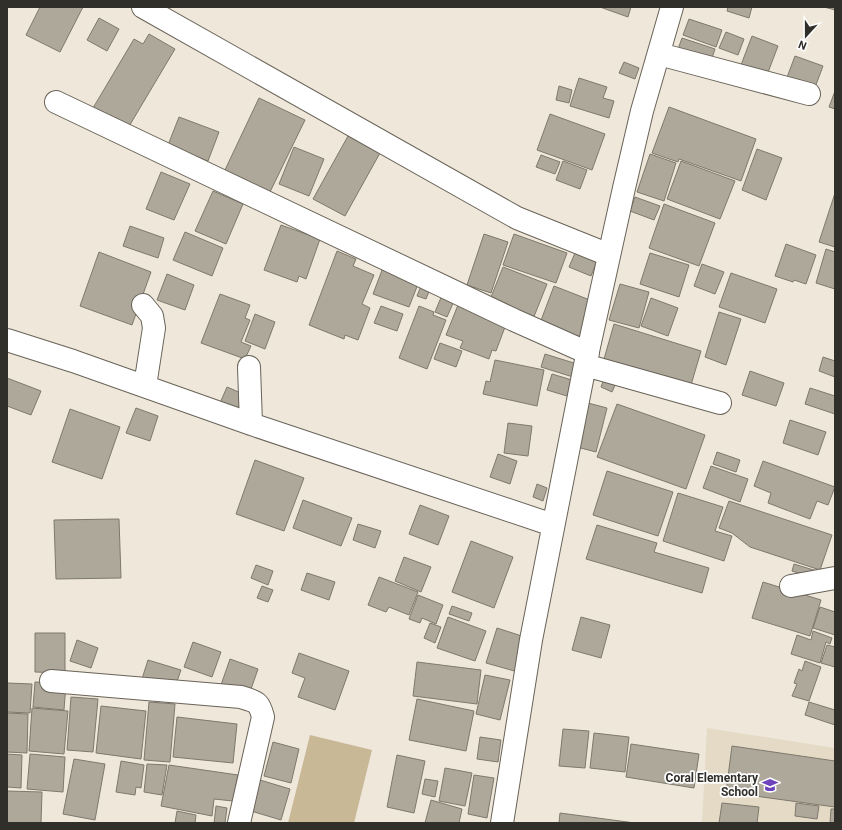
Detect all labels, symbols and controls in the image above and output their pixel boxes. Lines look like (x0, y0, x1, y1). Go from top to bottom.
north arrow (786, 16, 826, 56)
text: N (796, 37, 809, 52)
place label: Coral Elementary School (666, 771, 759, 799)
school or university icon: Coral Elementary School (761, 776, 779, 794)

